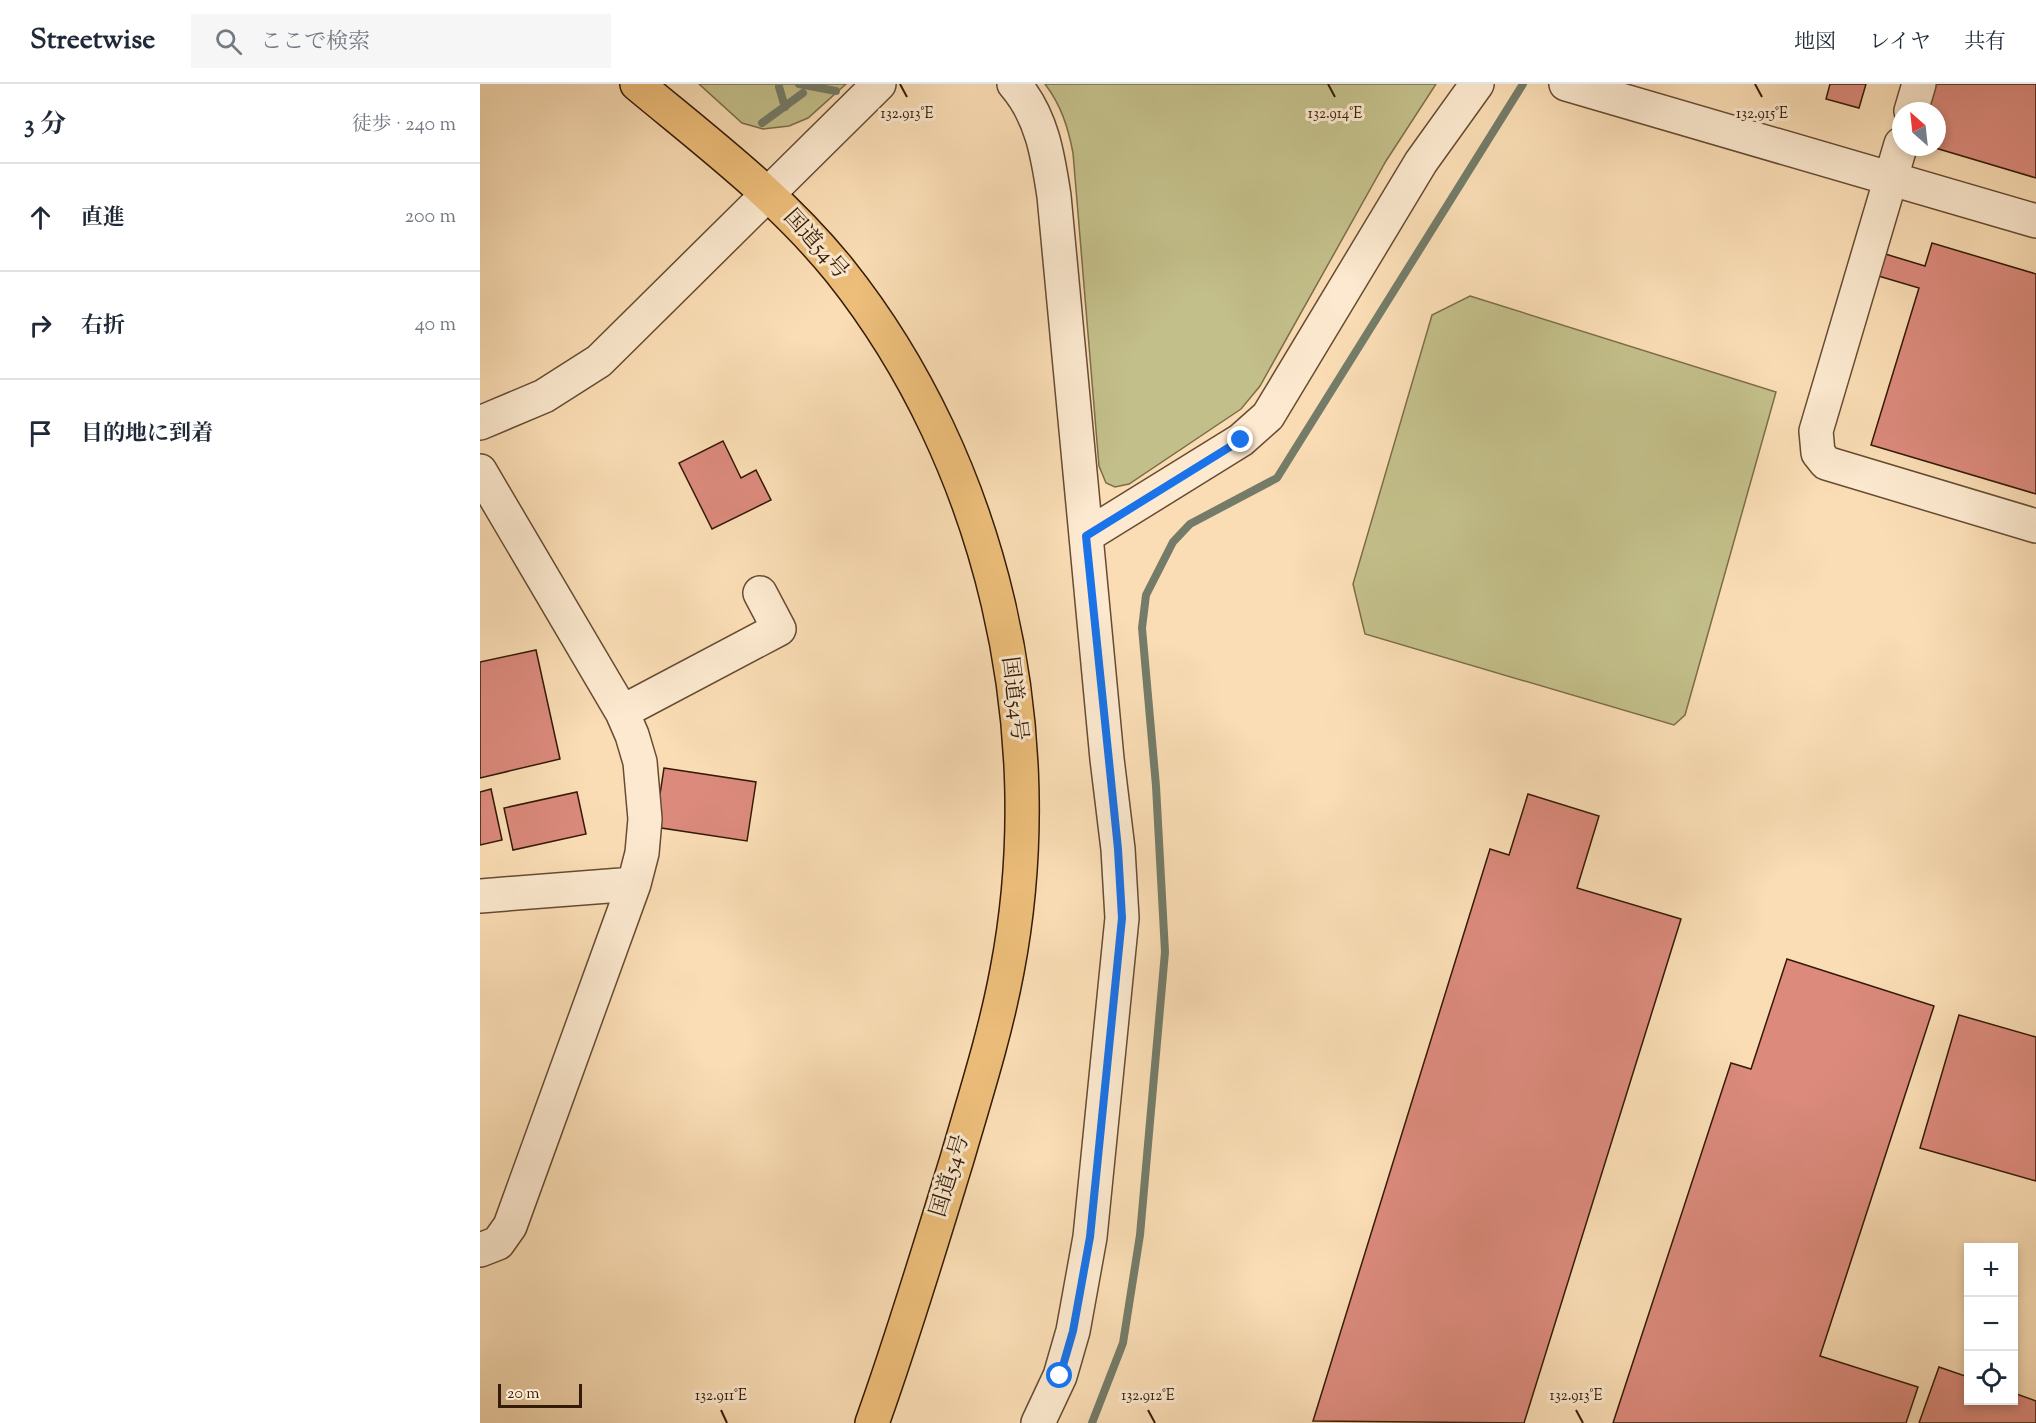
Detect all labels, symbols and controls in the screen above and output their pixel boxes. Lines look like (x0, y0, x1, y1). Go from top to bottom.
search box (191, 14, 611, 68)
text: Streetwise (30, 21, 155, 61)
icon: search (212, 25, 245, 58)
text: ここで検索 (260, 27, 370, 59)
text: 地図 (1794, 28, 1836, 58)
text: レイヤ (1869, 28, 1931, 58)
text: 共有 (1964, 28, 2006, 58)
north arrow (1892, 102, 1946, 156)
text: 132.913°E (881, 104, 933, 125)
text: 132.914°E (1308, 104, 1362, 125)
text: 132.915°E (1736, 104, 1788, 125)
text: 3 分 (24, 107, 66, 144)
text: 徒歩 · 240 m (352, 111, 456, 140)
icon: ahead (24, 201, 57, 234)
text: 直進 (81, 203, 125, 235)
text: 200 m (405, 203, 456, 232)
street label: 国道54号 (775, 203, 855, 287)
icon: right (24, 309, 57, 342)
text: 右折 (81, 311, 125, 343)
text: 40 m (415, 311, 456, 340)
icon: arrive (24, 417, 57, 450)
text: 目的地に到着 (81, 419, 213, 451)
route end (1227, 426, 1253, 452)
street label: 国道54号 (992, 655, 1034, 743)
street label: 国道54号 (923, 1131, 979, 1221)
map controls (1964, 1243, 2018, 1405)
button: + (1964, 1243, 2018, 1297)
button: − (1964, 1297, 2018, 1351)
button: locate (1964, 1351, 2018, 1405)
route start (1046, 1362, 1072, 1388)
scale bar (498, 1381, 582, 1408)
text: 20 m (507, 1383, 540, 1406)
text: 132.911°E (695, 1386, 747, 1407)
text: 132.912°E (1121, 1386, 1175, 1407)
text: 132.913°E (1550, 1386, 1602, 1407)

